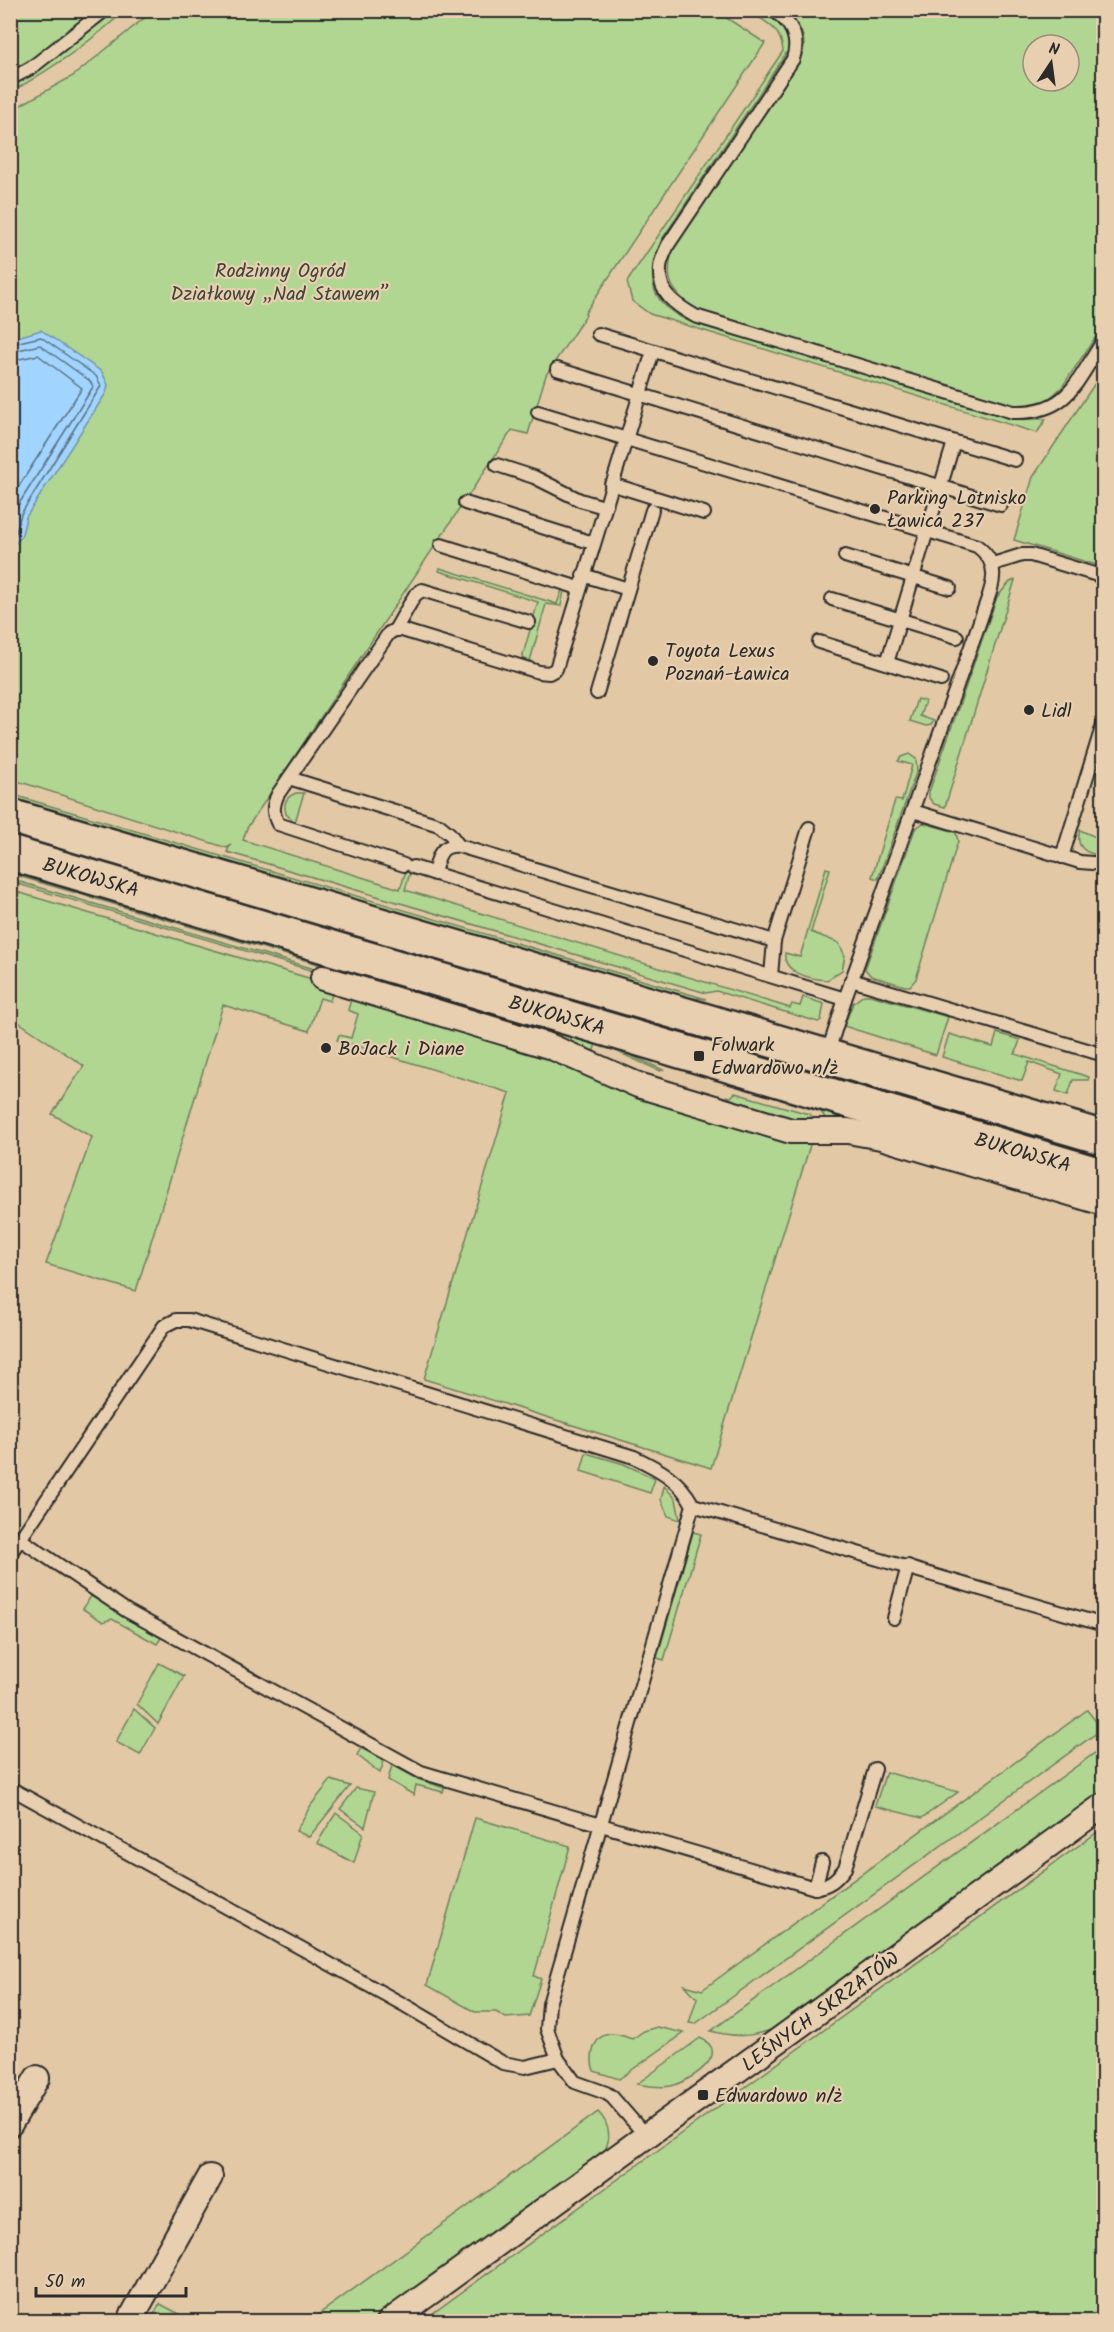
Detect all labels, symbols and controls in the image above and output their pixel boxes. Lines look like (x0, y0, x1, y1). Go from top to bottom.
north arrow (1021, 33, 1081, 93)
text: N (1046, 37, 1062, 63)
park label: Rodzinny Ogród Działkowy „Nad Stawem” (171, 256, 389, 311)
place label: Parking Lotnisko Ławica 237 (887, 483, 1026, 538)
marker: Parking Lotnisko Ławica 237 (868, 502, 882, 516)
place label: Toyota Lexus Poznań-Ławica (665, 636, 790, 691)
marker: Toyota Lexus Poznań-Ławica (646, 654, 660, 668)
place label: Lidl (1041, 696, 1072, 728)
marker: Lidl (1022, 703, 1036, 717)
street label: BUKOWSKA (38, 850, 142, 908)
street label: BUKOWSKA (504, 988, 608, 1046)
place label: Folwark Edwardowo n/ż (711, 1030, 838, 1085)
place label: BoJack i Diane (338, 1034, 464, 1066)
marker: BoJack i Diane (319, 1041, 333, 1055)
marker: Folwark Edwardowo n/ż (692, 1049, 706, 1063)
street label: BUKOWSKA (970, 1125, 1074, 1183)
street label: LEŚNYCH SKRZATÓW (735, 1944, 907, 2081)
place label: Edwardowo n/ż (715, 2081, 842, 2113)
marker: Edwardowo n/ż (696, 2088, 710, 2102)
scale bar (36, 2260, 186, 2298)
text: 50 m (45, 2268, 85, 2297)

